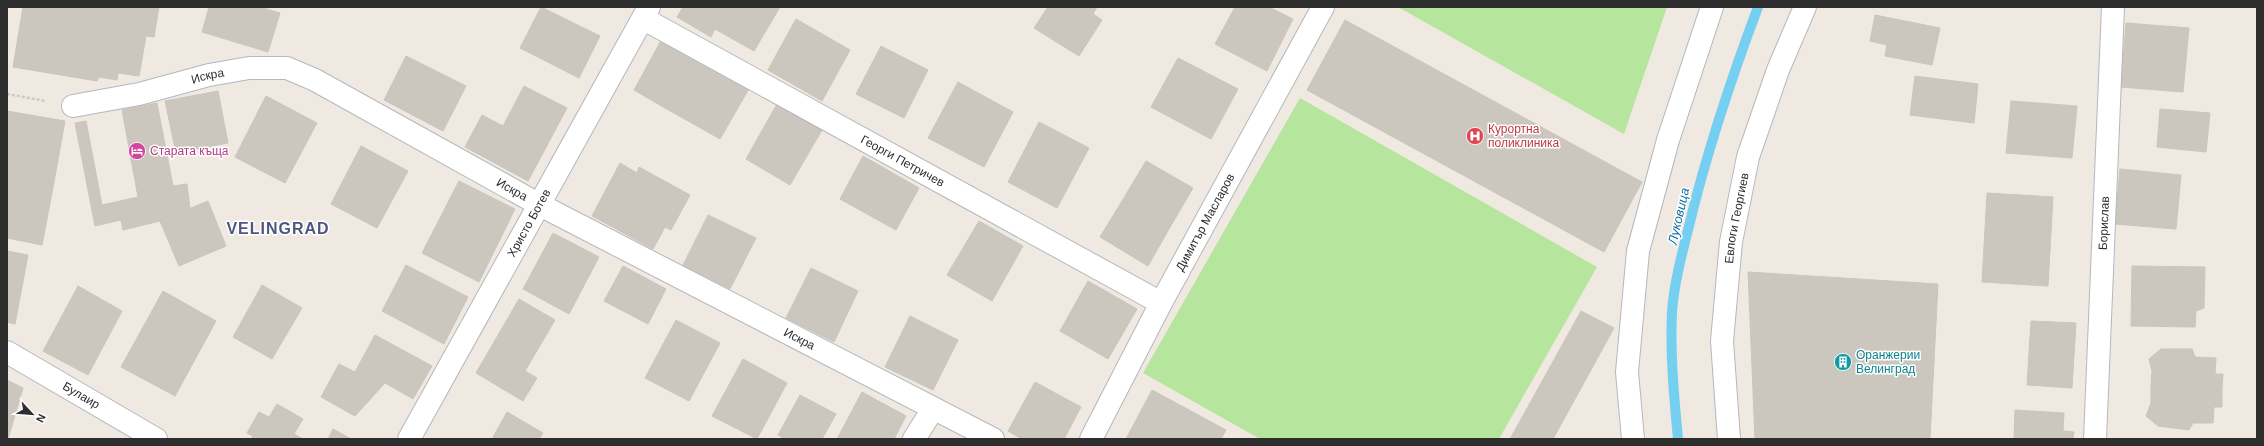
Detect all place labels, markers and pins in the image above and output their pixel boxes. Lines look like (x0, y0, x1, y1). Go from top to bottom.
place label: Курортна поликлиника (1488, 122, 1560, 150)
hospital icon: Курортна поликлиника (1465, 126, 1485, 146)
hotel icon: Старата къща (127, 141, 147, 161)
place label: Старата къща (150, 144, 229, 158)
place label: Оранжерии Велинград (1856, 348, 1920, 376)
building icon: Оранжерии Велинград (1833, 352, 1853, 372)

